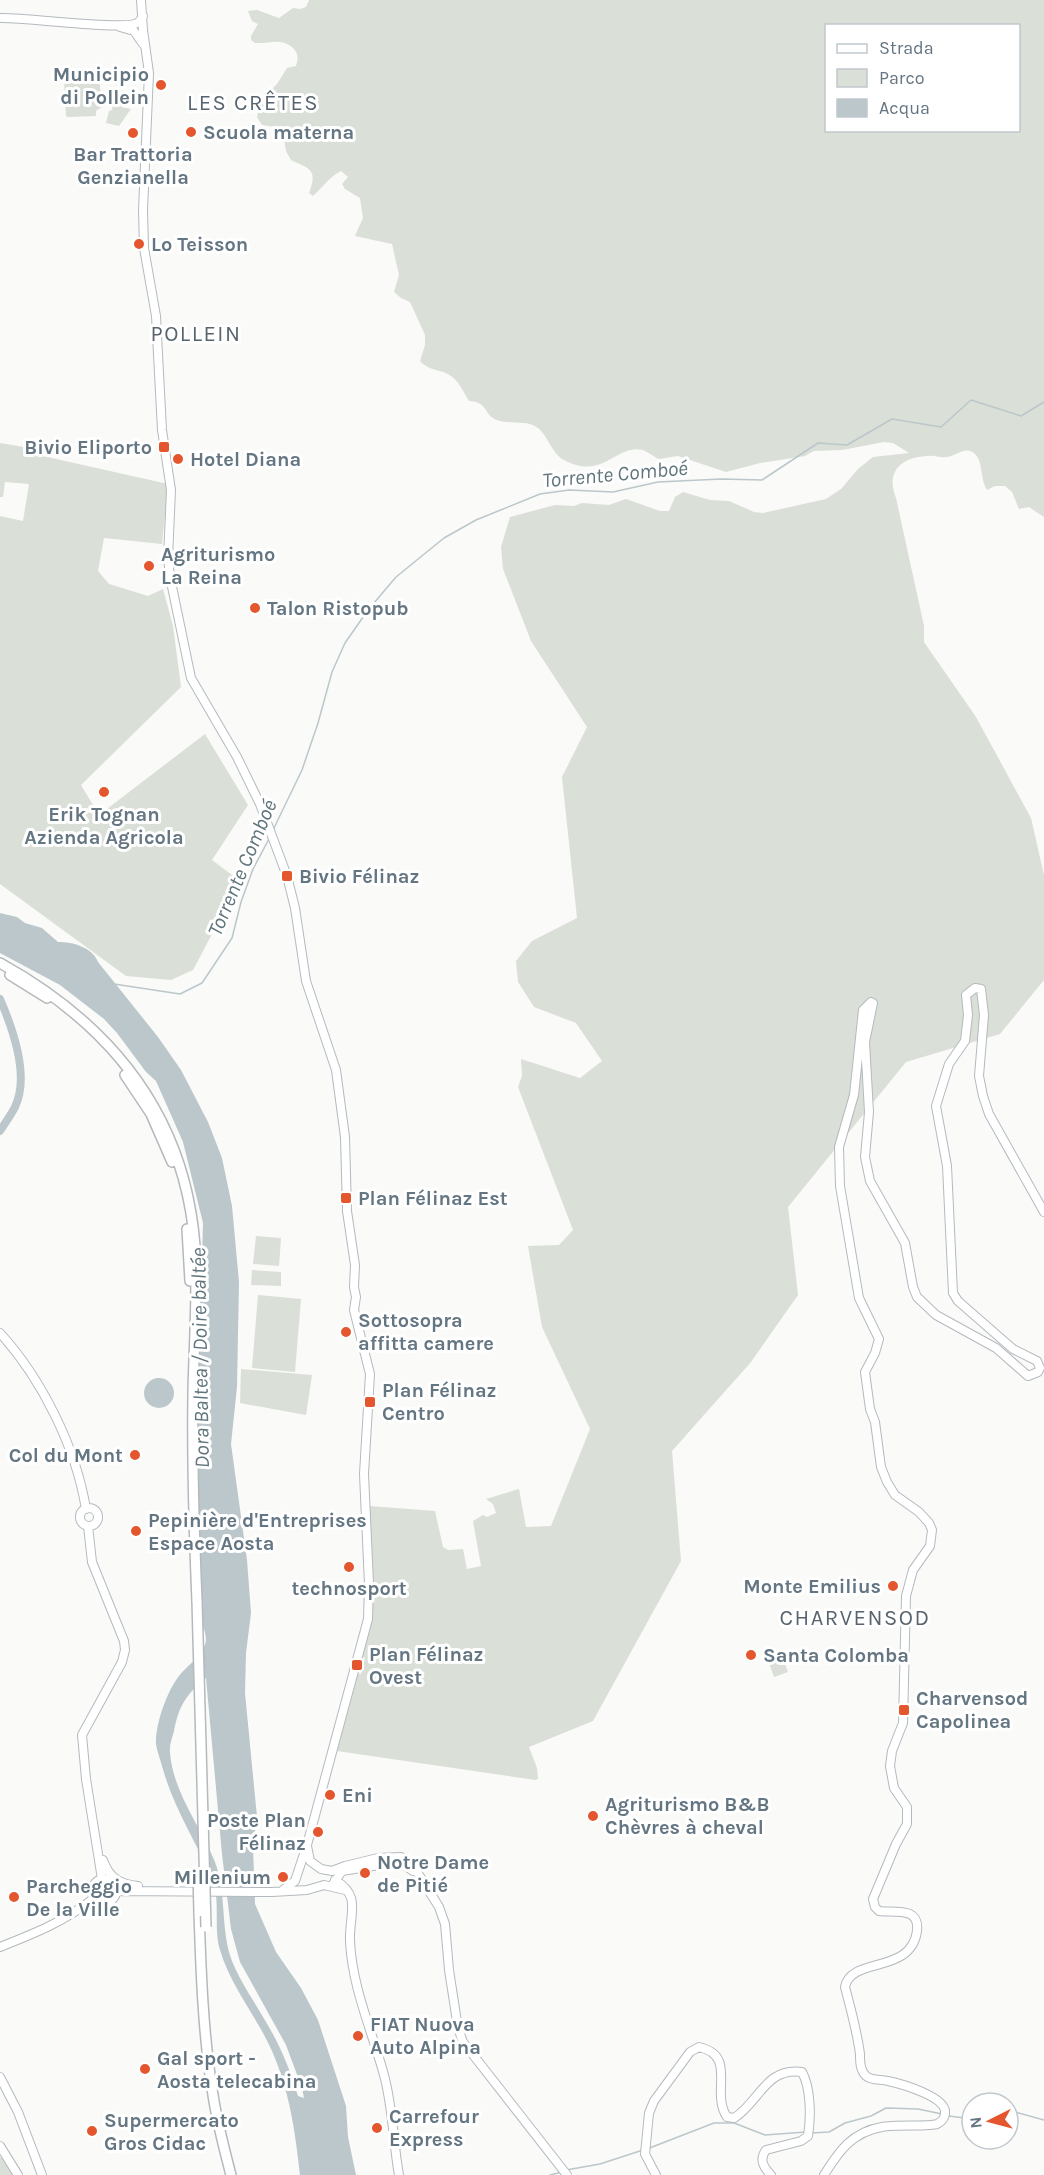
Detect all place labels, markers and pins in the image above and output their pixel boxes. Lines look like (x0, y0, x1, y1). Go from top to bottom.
place label: Municipio di Pollein (53, 63, 149, 109)
marker: Municipio di Pollein (154, 78, 168, 92)
place label: Scuola materna (203, 121, 354, 144)
marker: Scuola materna (184, 125, 198, 139)
marker: Bar Trattoria Genzianella (126, 126, 140, 140)
place label: Bar Trattoria Genzianella (73, 143, 193, 189)
place label: Lo Teisson (151, 233, 248, 256)
marker: Lo Teisson (132, 237, 146, 251)
place label: Bivio Eliporto (24, 436, 152, 459)
marker: Bivio Eliporto (157, 440, 171, 454)
place label: Hotel Diana (190, 448, 301, 471)
marker: Hotel Diana (171, 452, 185, 466)
place label: Agriturismo La Reina (161, 543, 275, 589)
marker: Agriturismo La Reina (142, 559, 156, 573)
place label: Talon Ristopub (267, 597, 409, 620)
marker: Talon Ristopub (248, 601, 262, 615)
marker: Erik Tognan Azienda Agricola (97, 785, 111, 799)
place label: Erik Tognan Azienda Agricola (24, 803, 184, 849)
place label: Bivio Félinaz (299, 865, 419, 888)
marker: Bivio Félinaz (280, 869, 294, 883)
place label: Plan Félinaz Est (358, 1187, 508, 1210)
marker: Plan Félinaz Est (339, 1191, 353, 1205)
place label: Sottosopra affitta camere (358, 1309, 494, 1355)
marker: Sottosopra affitta camere (339, 1325, 353, 1339)
place label: Plan Félinaz Centro (382, 1379, 497, 1425)
marker: Plan Félinaz Centro (363, 1395, 377, 1409)
place label: Col du Mont (9, 1444, 123, 1467)
marker: Col du Mont (128, 1448, 142, 1462)
place label: Pepinière d'Entreprises Espace Aosta (148, 1509, 367, 1555)
marker: Pepinière d'Entreprises Espace Aosta (129, 1524, 143, 1538)
marker: technosport (342, 1560, 356, 1574)
place label: Monte Emilius (743, 1575, 881, 1598)
place label: technosport (291, 1577, 407, 1600)
marker: Monte Emilius (886, 1579, 900, 1593)
place label: Plan Félinaz Ovest (369, 1643, 484, 1689)
place label: Santa Colomba (763, 1644, 909, 1667)
marker: Santa Colomba (744, 1648, 758, 1662)
marker: Plan Félinaz Ovest (350, 1658, 364, 1672)
place label: Charvensod Capolinea (916, 1687, 1028, 1733)
marker: Charvensod Capolinea (897, 1703, 911, 1717)
place label: Eni (342, 1784, 373, 1807)
marker: Eni (323, 1788, 337, 1802)
place label: Agriturismo B&B Chèvres à cheval (605, 1793, 770, 1839)
place label: Poste Plan Félinaz (207, 1809, 306, 1855)
marker: Agriturismo B&B Chèvres à cheval (586, 1809, 600, 1823)
marker: Poste Plan Félinaz (311, 1825, 325, 1839)
place label: Notre Dame de Pitié (377, 1851, 489, 1897)
place label: Millenium (174, 1866, 271, 1889)
marker: Notre Dame de Pitié (358, 1866, 372, 1880)
marker: Millenium (276, 1870, 290, 1884)
place label: Parcheggio De la Ville (26, 1875, 132, 1921)
marker: Parcheggio De la Ville (7, 1890, 21, 1904)
place label: FIAT Nuova Auto Alpina (370, 2013, 481, 2059)
marker: FIAT Nuova Auto Alpina (351, 2029, 365, 2043)
place label: Gal sport - Aosta telecabina (157, 2047, 317, 2093)
marker: Gal sport - Aosta telecabina (138, 2062, 152, 2076)
place label: Carrefour Express (389, 2105, 479, 2151)
place label: Supermercato Gros Cidac (104, 2109, 239, 2155)
marker: Carrefour Express (370, 2121, 384, 2135)
marker: Supermercato Gros Cidac (85, 2124, 99, 2138)

